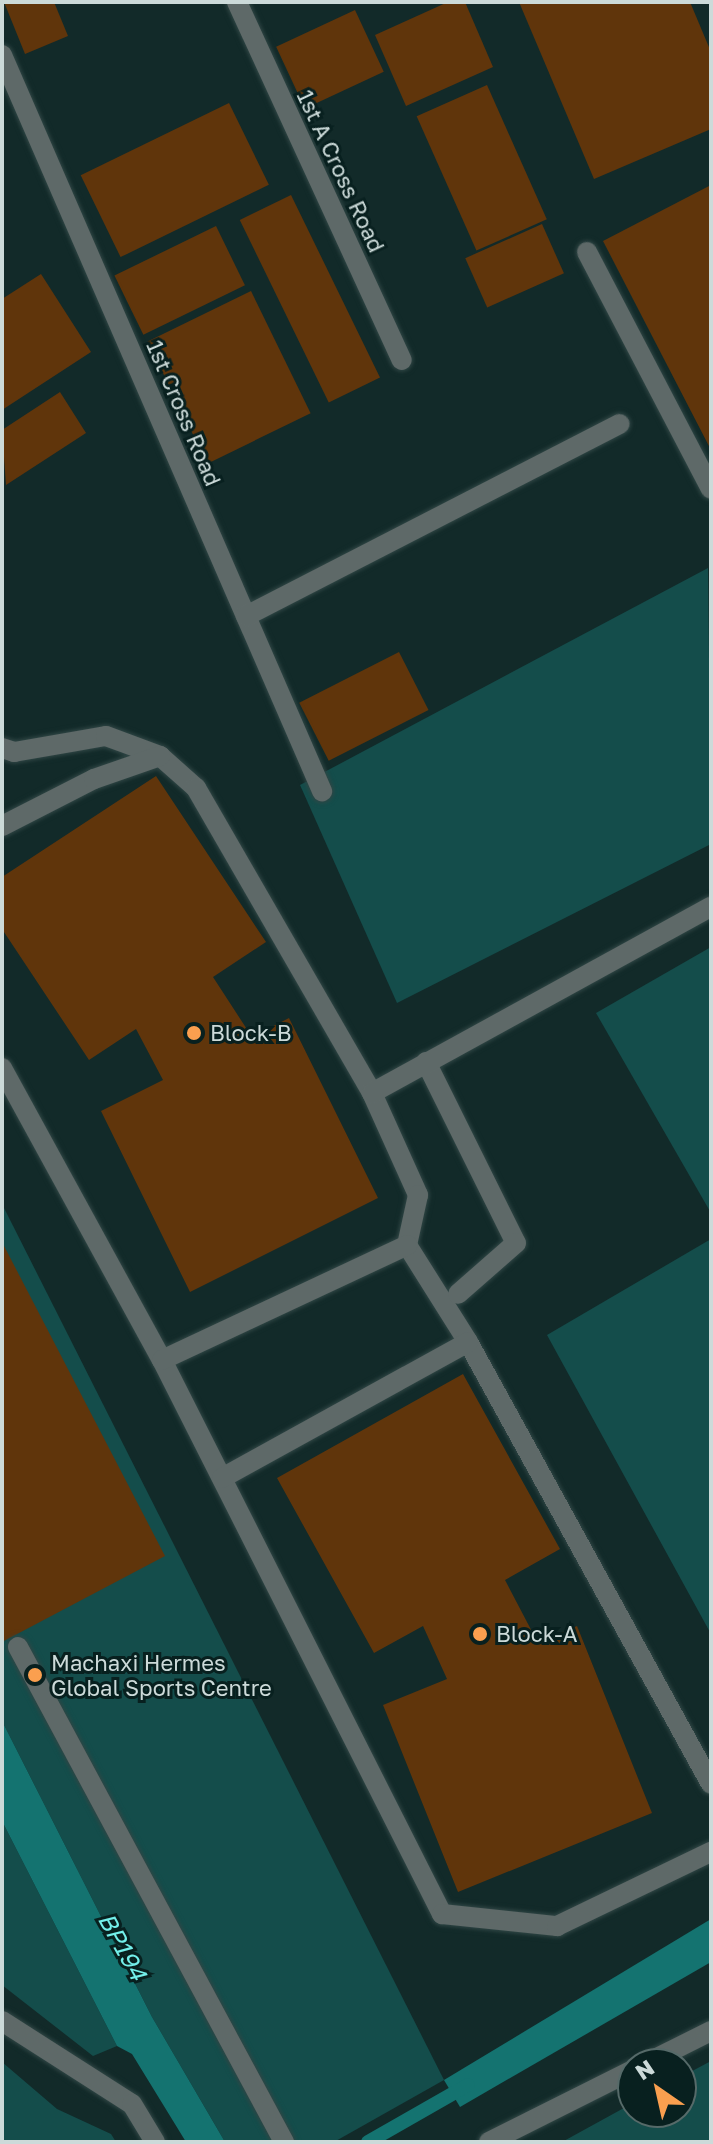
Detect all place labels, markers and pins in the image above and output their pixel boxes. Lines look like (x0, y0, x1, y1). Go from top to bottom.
place label: Block-B (210, 1020, 291, 1046)
marker: Block-B (185, 1024, 203, 1042)
place label: Block-A (496, 1621, 577, 1647)
marker: Block-A (471, 1625, 489, 1643)
place label: Machaxi Hermes Global Sports Centre (51, 1649, 272, 1700)
marker: Machaxi Hermes Global Sports Centre (26, 1666, 44, 1684)

